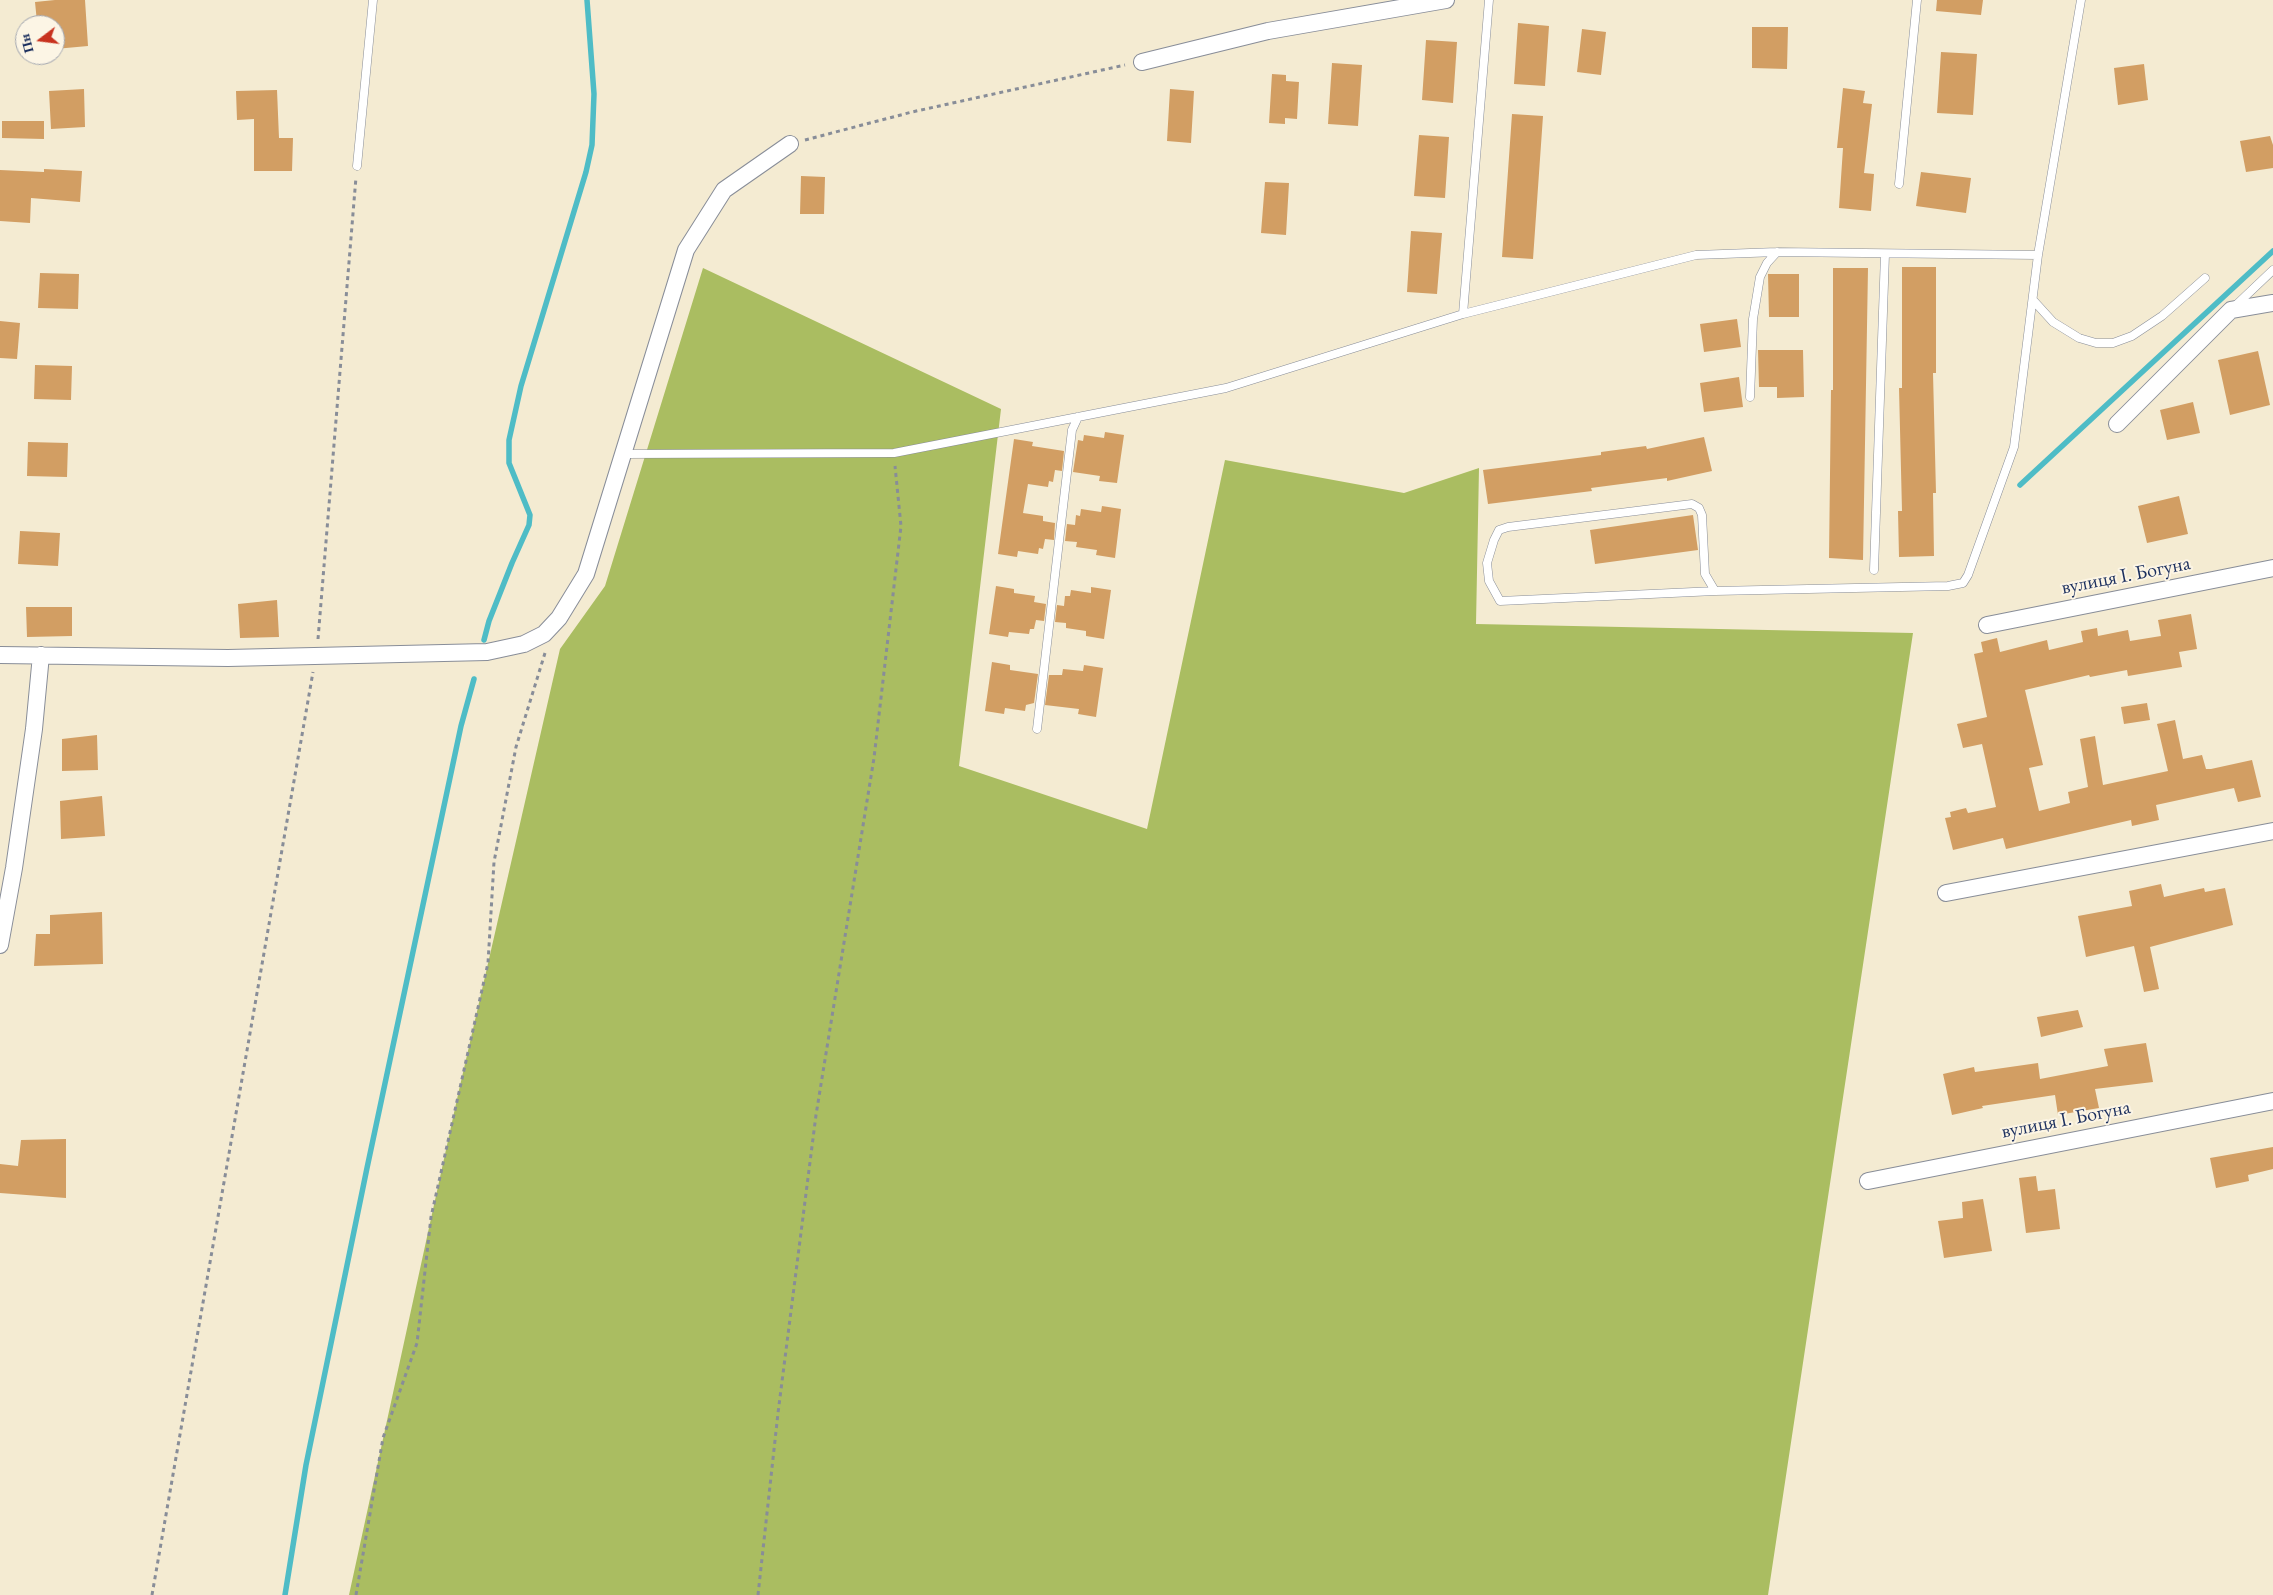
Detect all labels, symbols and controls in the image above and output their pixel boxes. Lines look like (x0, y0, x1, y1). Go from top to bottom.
north arrow (15, 15, 65, 65)
text: Пн (15, 32, 38, 55)
street label: вулиця І. Богуна (2059, 552, 2193, 600)
street label: вулиця І. Богуна (1999, 1096, 2133, 1144)

